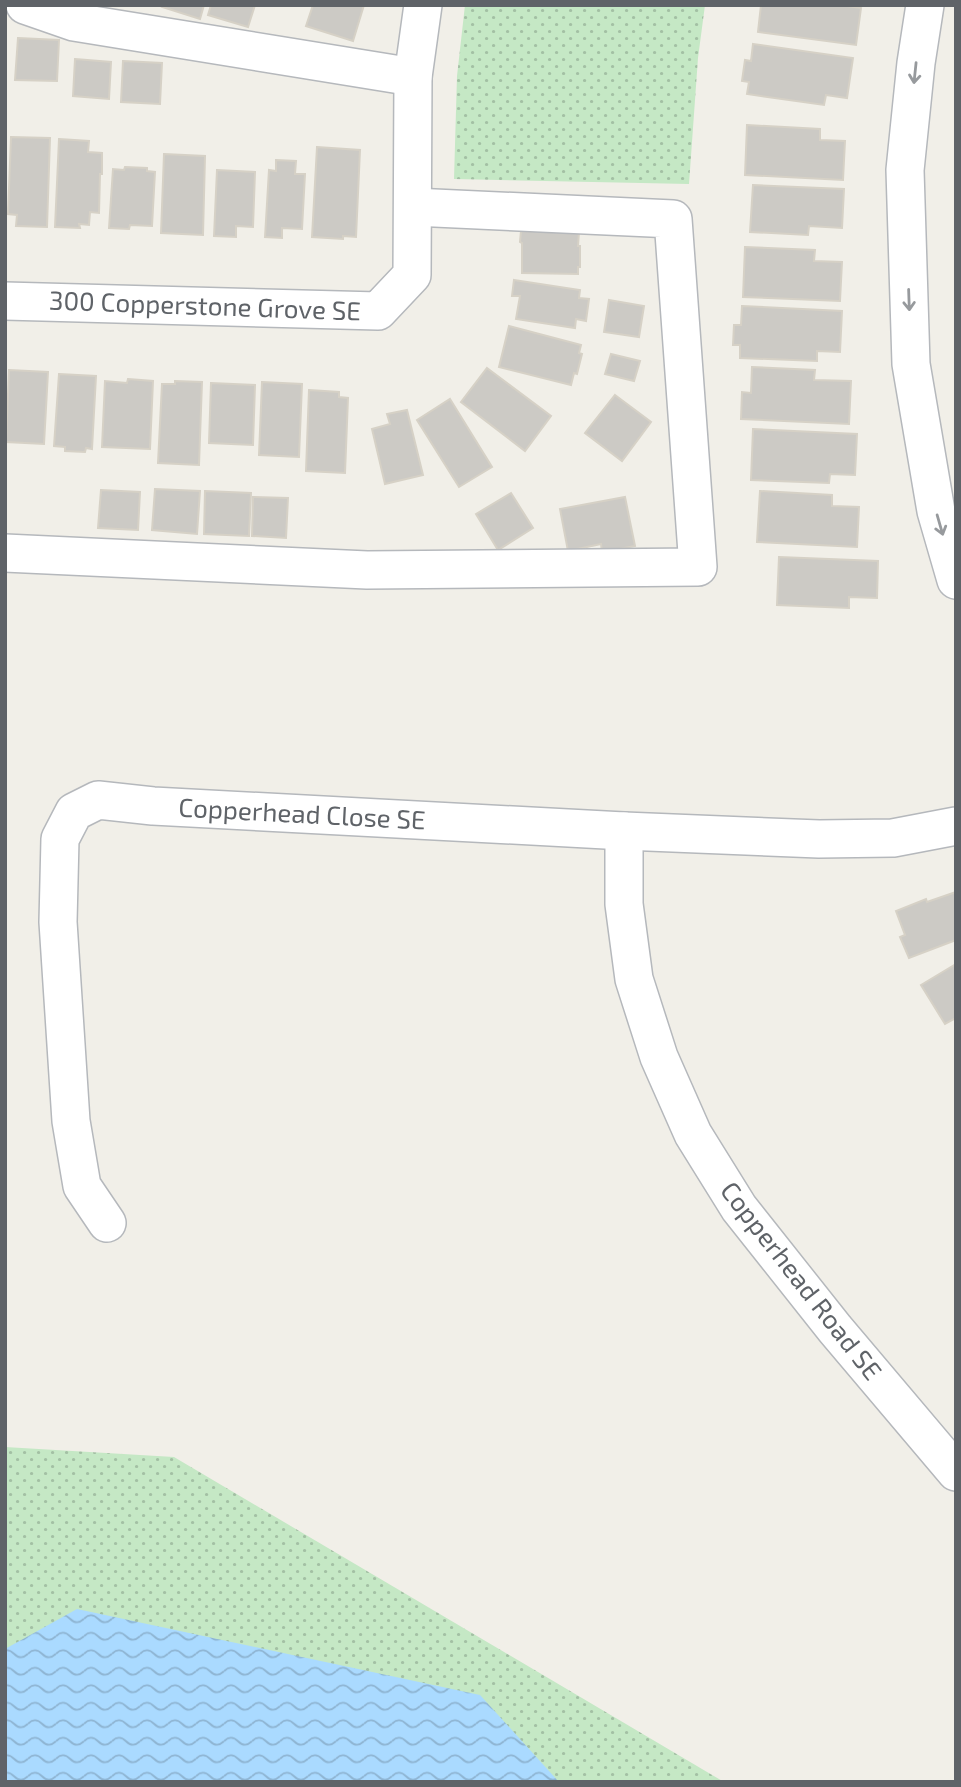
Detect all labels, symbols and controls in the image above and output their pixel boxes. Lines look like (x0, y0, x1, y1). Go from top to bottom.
one-way arrow (909, 61, 922, 84)
street label: 300 Copperstone Grove SE (49, 284, 362, 325)
one-way arrow (902, 288, 916, 311)
one-way arrow (934, 513, 947, 535)
street label: Copperhead Close SE (178, 791, 427, 834)
street label: Copperhead Road SE (715, 1175, 889, 1385)

